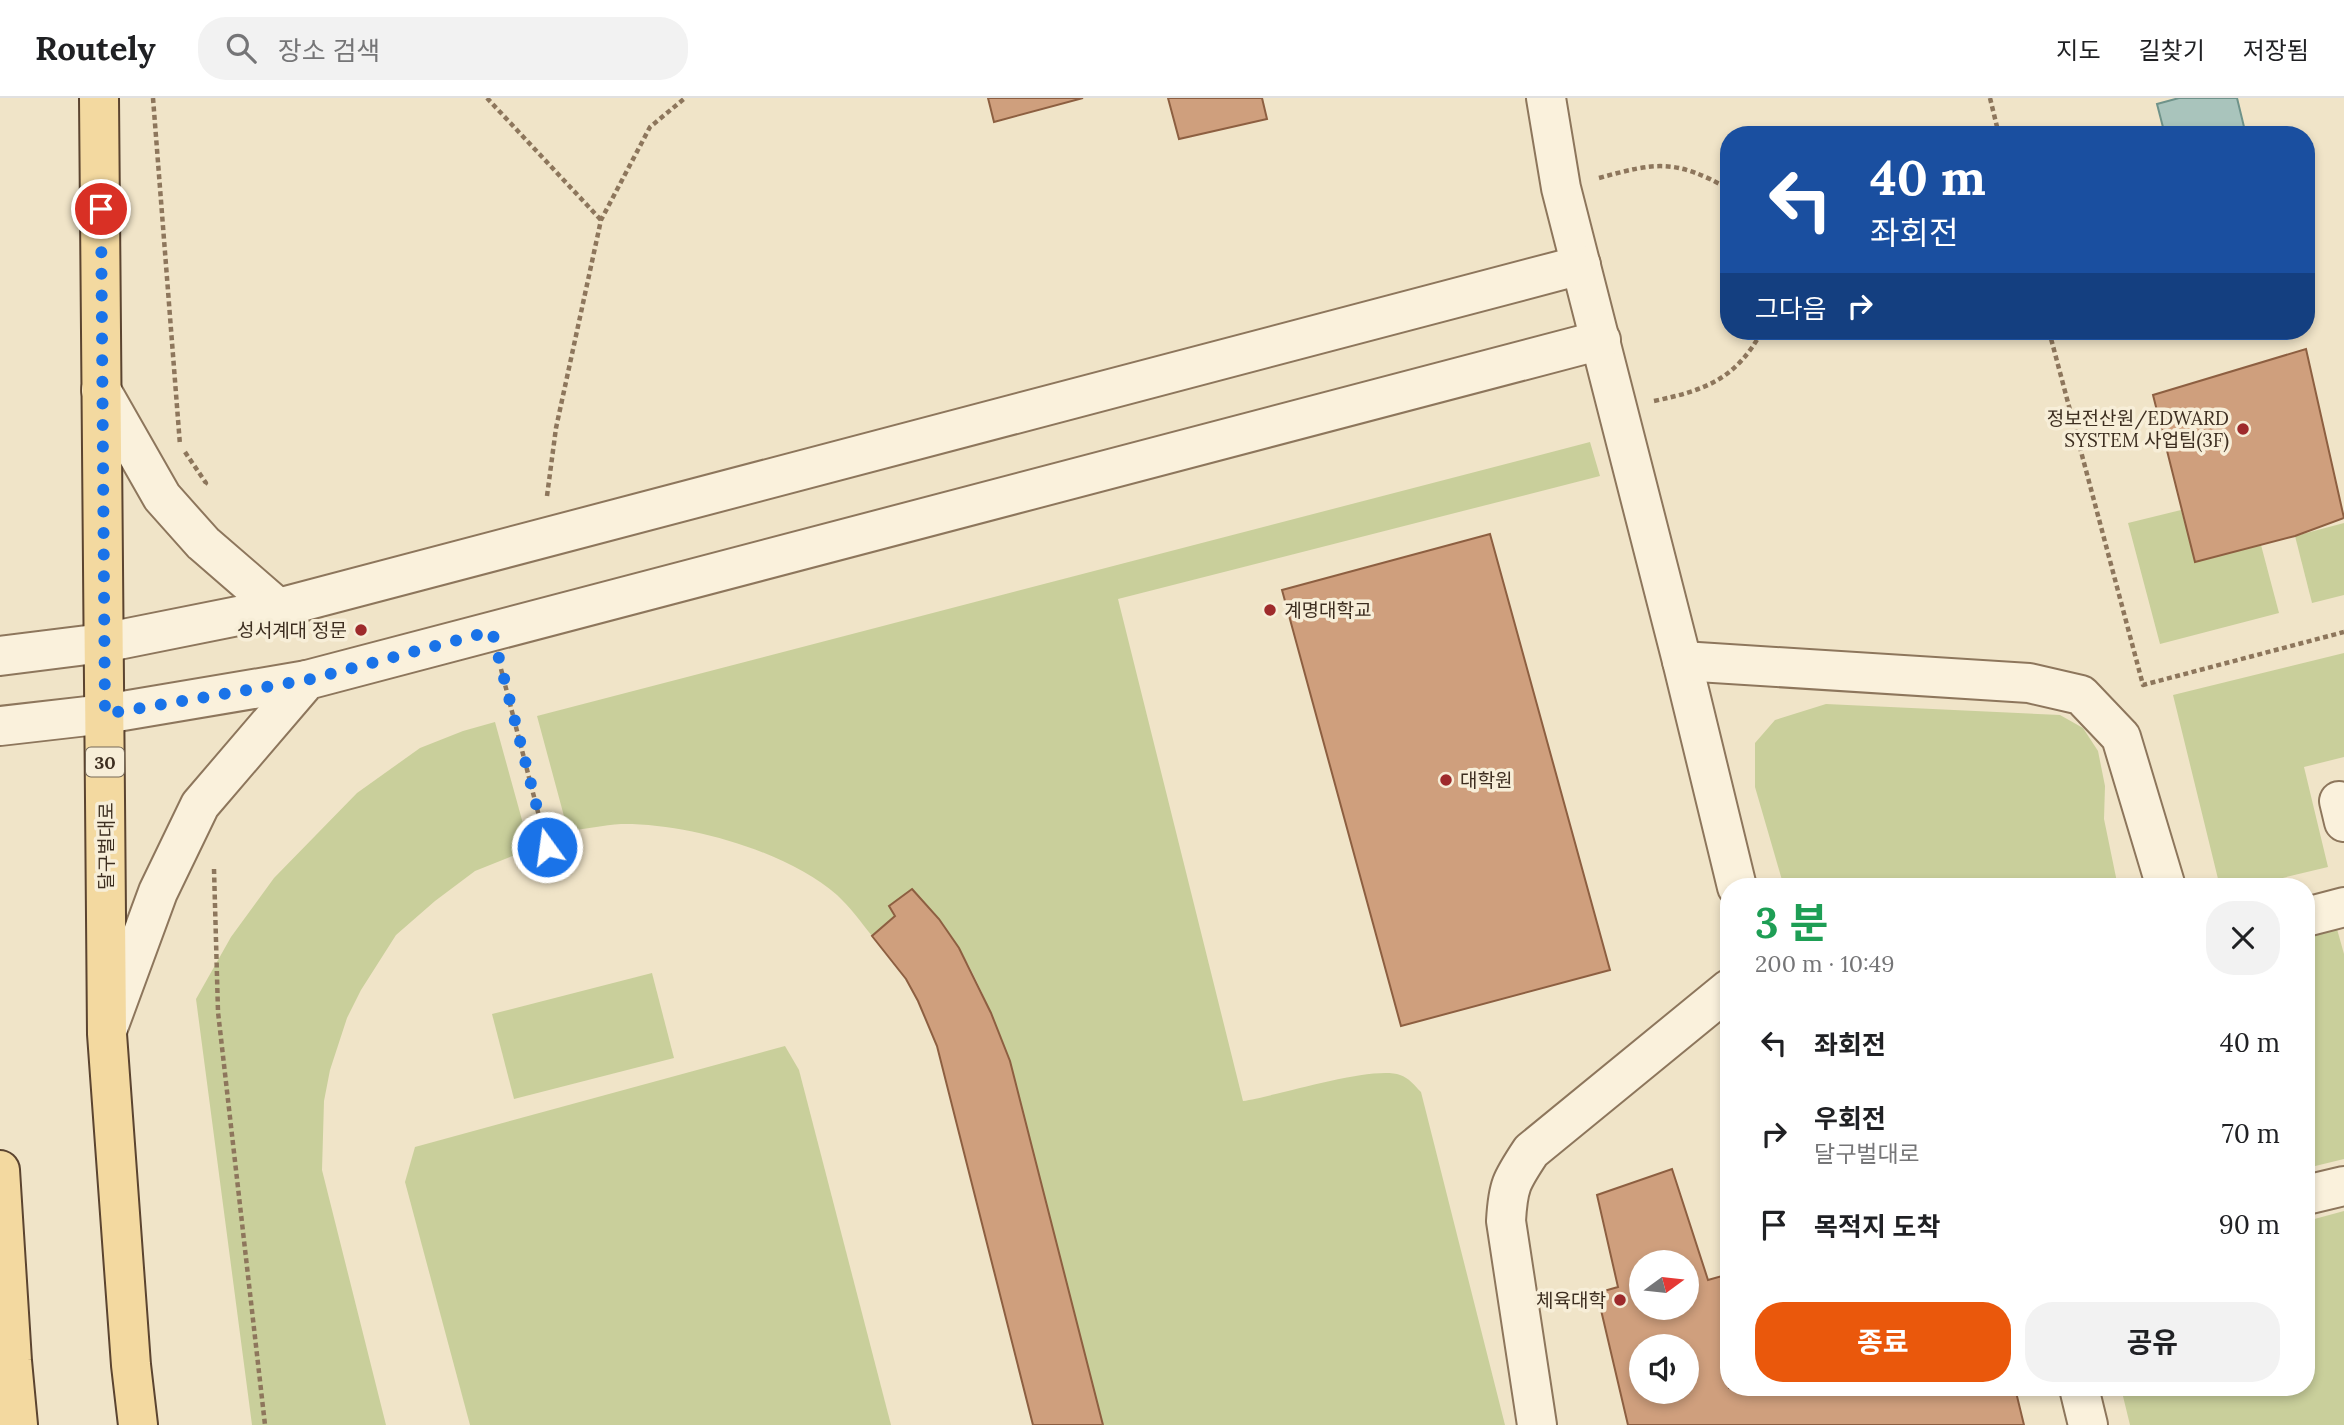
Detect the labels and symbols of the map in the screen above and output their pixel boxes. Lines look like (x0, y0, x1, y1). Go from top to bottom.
pin (71, 179, 131, 239)
place label: 정보전산원/EDWARD SYSTEM 사업팀(3F) (2047, 406, 2229, 453)
marker: 정보전산원/EDWARD SYSTEM 사업팀(3F) (2235, 421, 2251, 437)
place label: 계명대학교 (1284, 598, 1371, 622)
marker: 계명대학교 (1262, 602, 1278, 618)
place label: 성서계대 정문 (237, 618, 347, 642)
marker: 성서계대 정문 (353, 622, 369, 638)
road number: 30 (86, 748, 124, 776)
place label: 대학원 (1460, 768, 1512, 792)
marker: 대학원 (1438, 772, 1454, 788)
street label: 달구벌대로 (94, 802, 118, 890)
position arrow (510, 810, 584, 884)
north arrow (1629, 1250, 1699, 1320)
place label: 체육대학 (1536, 1288, 1607, 1312)
marker: 체육대학 (1612, 1292, 1628, 1308)

